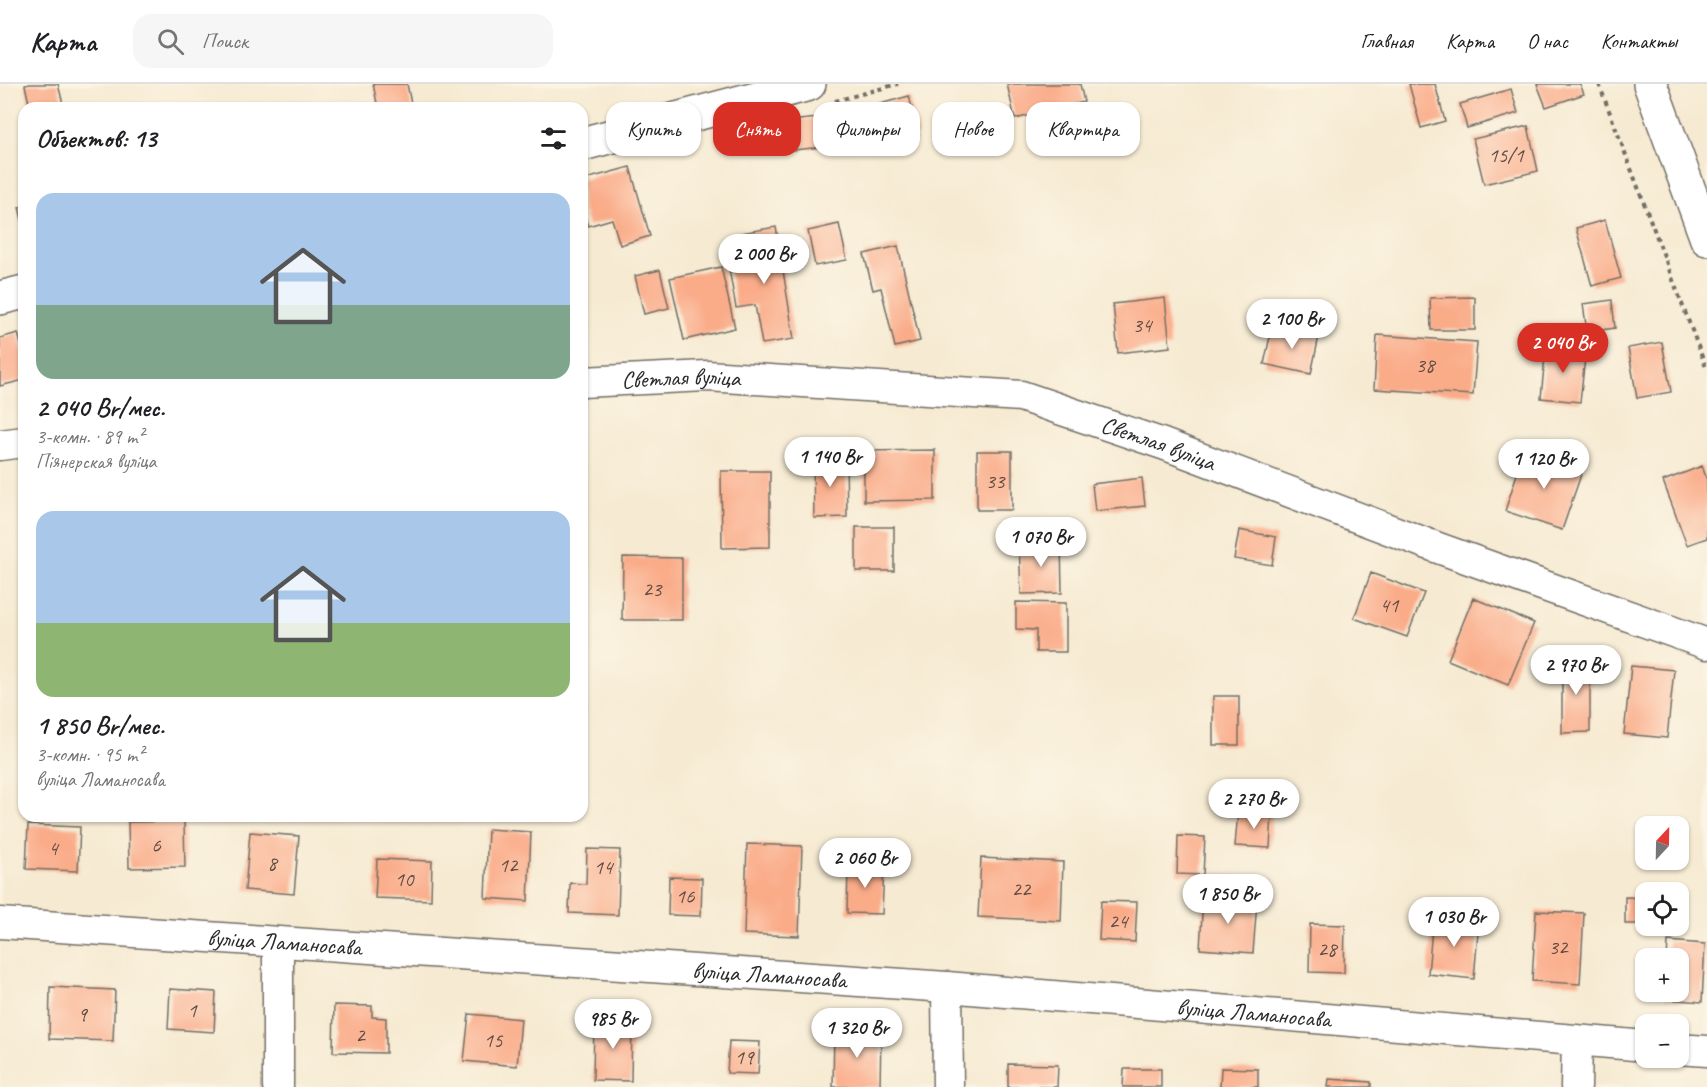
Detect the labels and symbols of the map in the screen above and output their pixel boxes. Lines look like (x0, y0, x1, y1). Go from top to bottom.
house number: 15/1 (1488, 142, 1525, 168)
pin: 2 000 Br (702, 234, 826, 285)
pin: 2 100 Br (1230, 299, 1354, 350)
house number: 34 (1133, 312, 1154, 338)
pin: 2 040 Br (1501, 323, 1625, 374)
house number: 38 (1416, 352, 1437, 378)
street label: Светлая вуліца (621, 361, 743, 395)
street label: Светлая вуліца (1097, 409, 1221, 478)
pin: 1 140 Br (768, 437, 892, 488)
pin: 1 120 Br (1482, 439, 1606, 490)
house number: 33 (986, 468, 1006, 494)
pin: 1 070 Br (979, 517, 1103, 568)
house number: 23 (643, 576, 663, 602)
house number: 41 (1380, 592, 1400, 618)
pin: 2 970 Br (1514, 645, 1638, 696)
pin: 2 270 Br (1192, 779, 1316, 830)
north arrow (1635, 816, 1689, 870)
house number: 6 (151, 832, 161, 858)
house number: 4 (48, 835, 60, 861)
pin: 2 060 Br (803, 838, 927, 889)
house number: 8 (267, 850, 279, 876)
house number: 12 (499, 852, 519, 878)
house number: 14 (594, 854, 615, 880)
house number: 10 (395, 866, 415, 892)
pin: 1 850 Br (1166, 874, 1290, 925)
house number: 22 (1012, 876, 1032, 902)
house number: 16 (676, 883, 695, 909)
pin: 1 030 Br (1392, 897, 1516, 948)
house number: 24 (1109, 908, 1130, 934)
street label: вуліца Ламаносава (206, 922, 365, 963)
house number: 32 (1549, 934, 1569, 960)
house number: 28 (1318, 936, 1339, 962)
street label: вуліца Ламаносава (691, 955, 849, 995)
street label: вуліца Ламаносава (1176, 991, 1334, 1035)
house number: 1 (187, 997, 198, 1023)
pin: 985 Br (564, 999, 662, 1050)
house number: 9 (77, 1001, 88, 1027)
pin: 1 320 Br (795, 1008, 919, 1059)
house number: 2 (355, 1022, 366, 1048)
house number: 15 (484, 1027, 504, 1053)
house number: 19 (735, 1044, 755, 1070)

